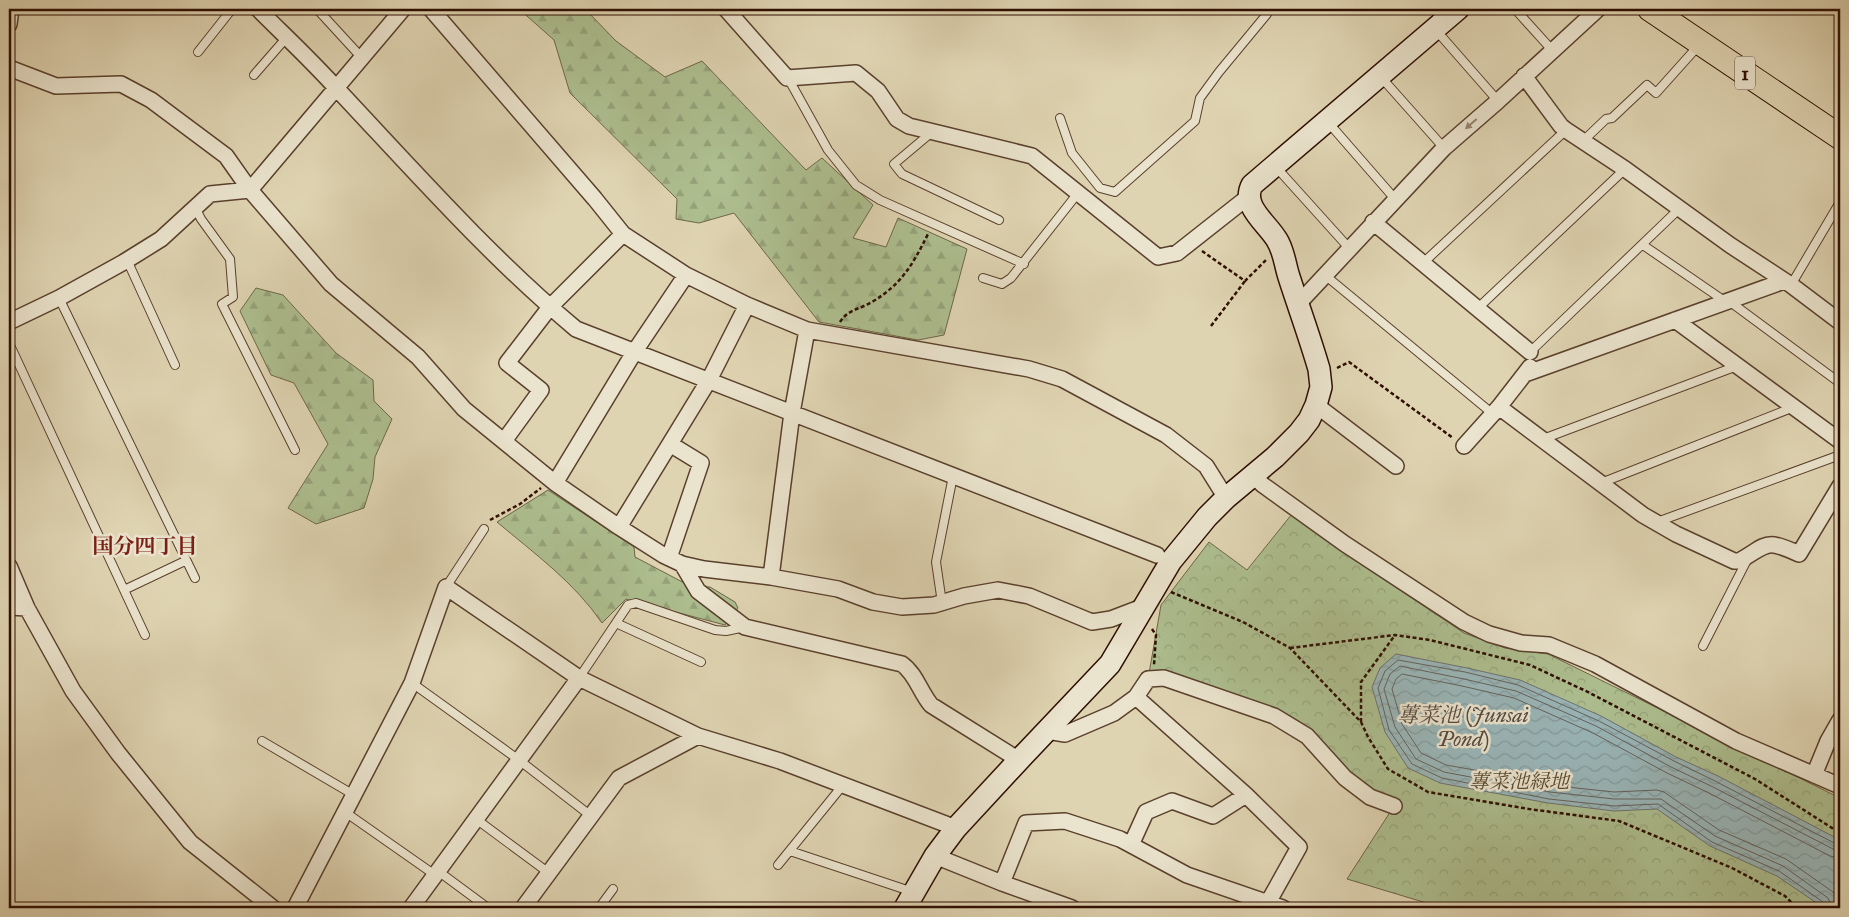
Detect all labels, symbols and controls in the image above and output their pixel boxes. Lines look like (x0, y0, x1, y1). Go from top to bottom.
road number: 1 (1735, 56, 1755, 90)
one-way arrow (1466, 118, 1478, 130)
district label: 国分四丁目 (93, 533, 198, 559)
water label: 蓴菜池 (Junsai Pond) (1397, 702, 1529, 752)
park label: 蓴菜池緑地 (1469, 769, 1571, 793)

